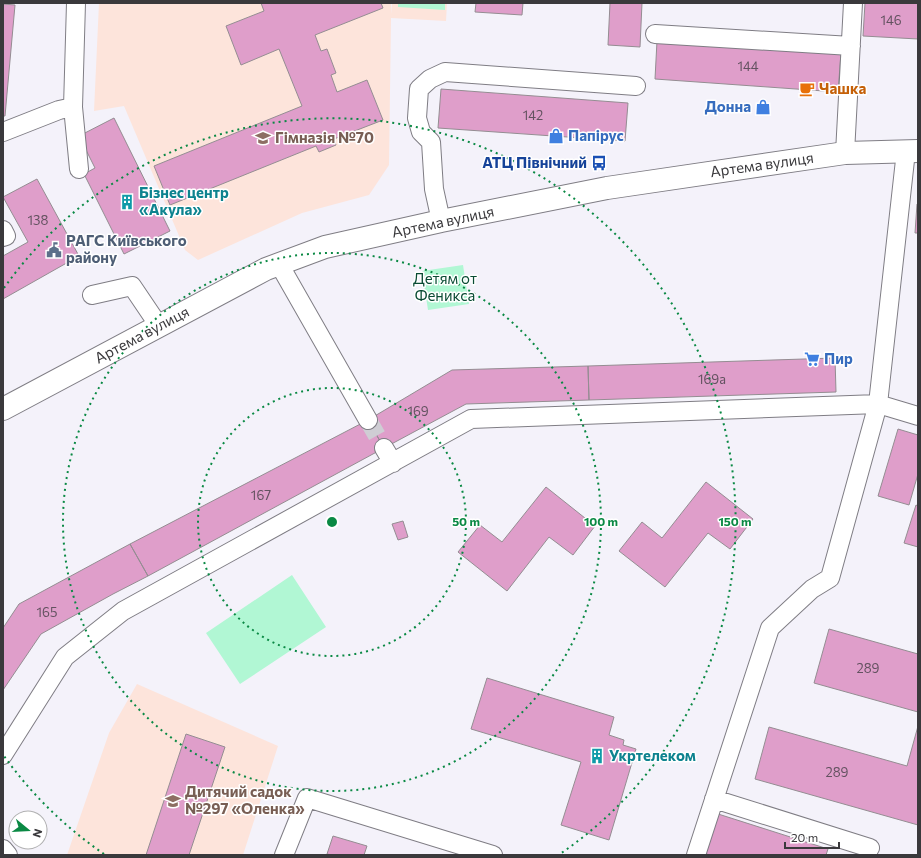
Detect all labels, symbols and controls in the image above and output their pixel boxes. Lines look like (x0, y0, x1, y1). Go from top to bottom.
house number: 146 (880, 12, 902, 28)
house number: 144 (737, 58, 759, 74)
place label: Чашка (819, 79, 866, 97)
cafe icon: Чашка (798, 80, 816, 98)
place label: Донна (705, 97, 751, 115)
shop icon: Донна (754, 98, 772, 116)
house number: 142 (523, 107, 543, 123)
place label: Папірус (568, 126, 624, 144)
shop icon: Папірус (547, 127, 565, 145)
place label: Гімназія №70 (275, 128, 374, 146)
school or university icon: Гімназія №70 (254, 129, 272, 147)
street label: Артема вулиця (709, 148, 815, 180)
place label: АТЦ Північний (482, 153, 587, 171)
bus stop icon: АТЦ Північний (590, 154, 608, 172)
place label: Бізнес центр «Акула» (139, 183, 229, 218)
building icon: Бізнес центр «Акула» (118, 193, 136, 211)
street label: Артема вулиця (390, 201, 496, 241)
house number: 138 (28, 212, 49, 228)
place label: РАГС Київського району (66, 231, 187, 266)
public building icon: РАГС Київського району (45, 241, 63, 259)
park label: Детям от Феникса (413, 269, 477, 304)
street label: Артема вулиця (91, 302, 192, 367)
place label: Пир (824, 349, 853, 367)
supermarket icon: Пир (803, 350, 821, 368)
house number: 169а (698, 371, 726, 387)
house number: 169 (407, 403, 429, 419)
house number: 167 (251, 487, 271, 503)
text: 50 m (452, 514, 480, 528)
text: 100 m (584, 514, 618, 528)
text: 150 m (718, 514, 752, 528)
centre of rings (325, 515, 339, 529)
house number: 165 (37, 604, 57, 620)
house number: 289 (857, 660, 880, 676)
place label: Укртелеком (609, 746, 696, 764)
building icon: Укртелеком (588, 747, 606, 765)
house number: 289 (826, 764, 849, 780)
place label: Дитячий садок №297 «Оленка» (185, 782, 305, 817)
school or university icon: Дитячий садок №297 «Оленка» (164, 792, 182, 810)
north arrow (8, 810, 48, 850)
scale bar (785, 824, 839, 850)
text: N (31, 827, 45, 839)
text: 20 m (791, 830, 818, 844)

